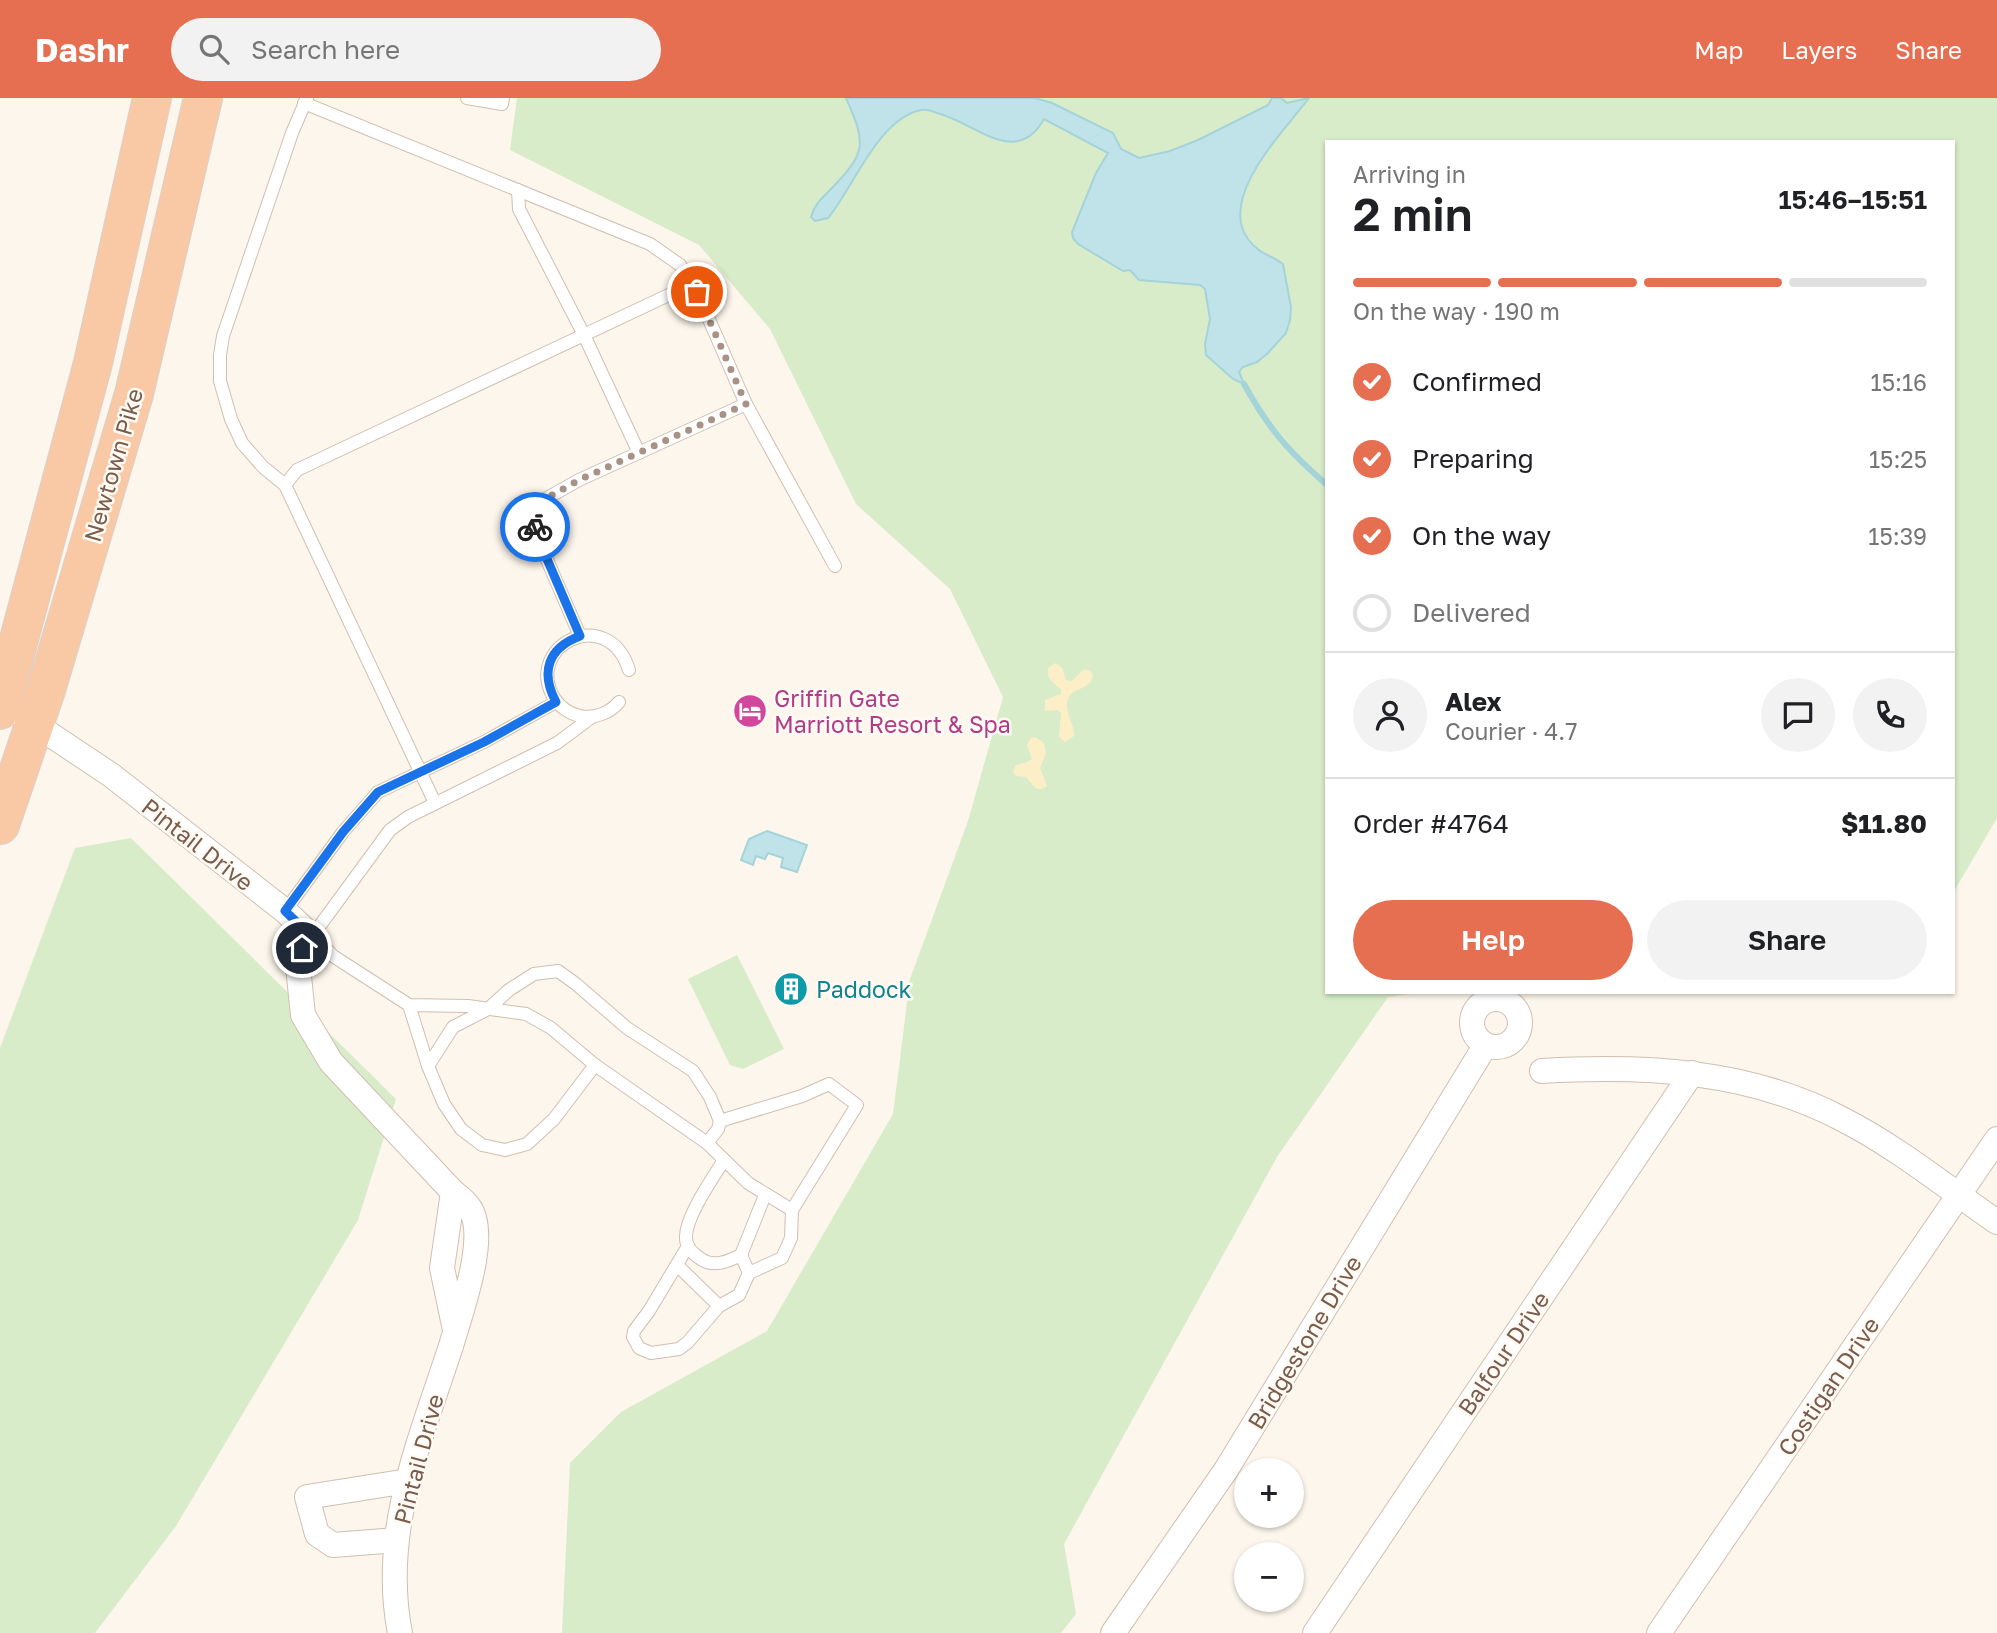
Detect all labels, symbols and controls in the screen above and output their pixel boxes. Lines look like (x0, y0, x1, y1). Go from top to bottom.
search box (171, 18, 661, 81)
text: Dashr (35, 30, 129, 69)
icon: search (195, 30, 233, 68)
text: Search here (251, 34, 400, 65)
text: Map (1694, 35, 1743, 64)
text: Layers (1781, 35, 1857, 64)
text: Share (1895, 35, 1962, 64)
text: Arriving in (1353, 160, 1466, 188)
text: 15:46–15:51 (1779, 184, 1927, 215)
text: 2 min (1353, 186, 1473, 241)
pin (667, 262, 727, 322)
icon: bag (678, 273, 716, 311)
text: On the way · 190 m (1353, 297, 1560, 325)
icon: check (1353, 363, 1391, 401)
text: Confirmed (1412, 366, 1542, 397)
text: 15:16 (1871, 368, 1927, 396)
street label: Newtown Pike (78, 385, 148, 545)
icon: check (1353, 440, 1391, 478)
text: Preparing (1412, 443, 1534, 474)
text: 15:25 (1869, 445, 1927, 473)
courier (500, 492, 570, 562)
icon: bike (516, 508, 554, 546)
icon: check (1353, 517, 1391, 555)
text: On the way (1412, 520, 1551, 551)
text: 15:39 (1868, 522, 1927, 550)
text: Delivered (1412, 597, 1531, 628)
button: person (1353, 678, 1427, 752)
button: chat (1761, 678, 1835, 752)
button: phone (1853, 678, 1927, 752)
place label: Griffin Gate Marriott Resort & Spa (774, 684, 1011, 738)
text: Alex (1445, 686, 1502, 717)
hotel icon: Griffin Gate Marriott Resort & Spa (731, 692, 769, 730)
text: Courier · 4.7 (1445, 717, 1577, 745)
street label: Pintail Drive (137, 792, 259, 896)
text: Order #4764 (1353, 808, 1509, 839)
text: $11.80 (1841, 808, 1927, 839)
button: Help (1353, 900, 1633, 980)
button: Share (1647, 900, 1927, 980)
pin (272, 918, 332, 978)
icon: home (283, 929, 321, 967)
building icon: Paddock (772, 970, 810, 1008)
place label: Paddock (816, 975, 911, 1003)
street label: Bridgestone Drive (1241, 1250, 1367, 1434)
street label: Balfour Drive (1451, 1286, 1555, 1420)
street label: Costigan Drive (1771, 1311, 1885, 1461)
street label: Pintail Drive (387, 1391, 449, 1527)
map controls (1234, 1458, 1304, 1612)
button: + (1234, 1458, 1304, 1528)
button: − (1234, 1542, 1304, 1612)

